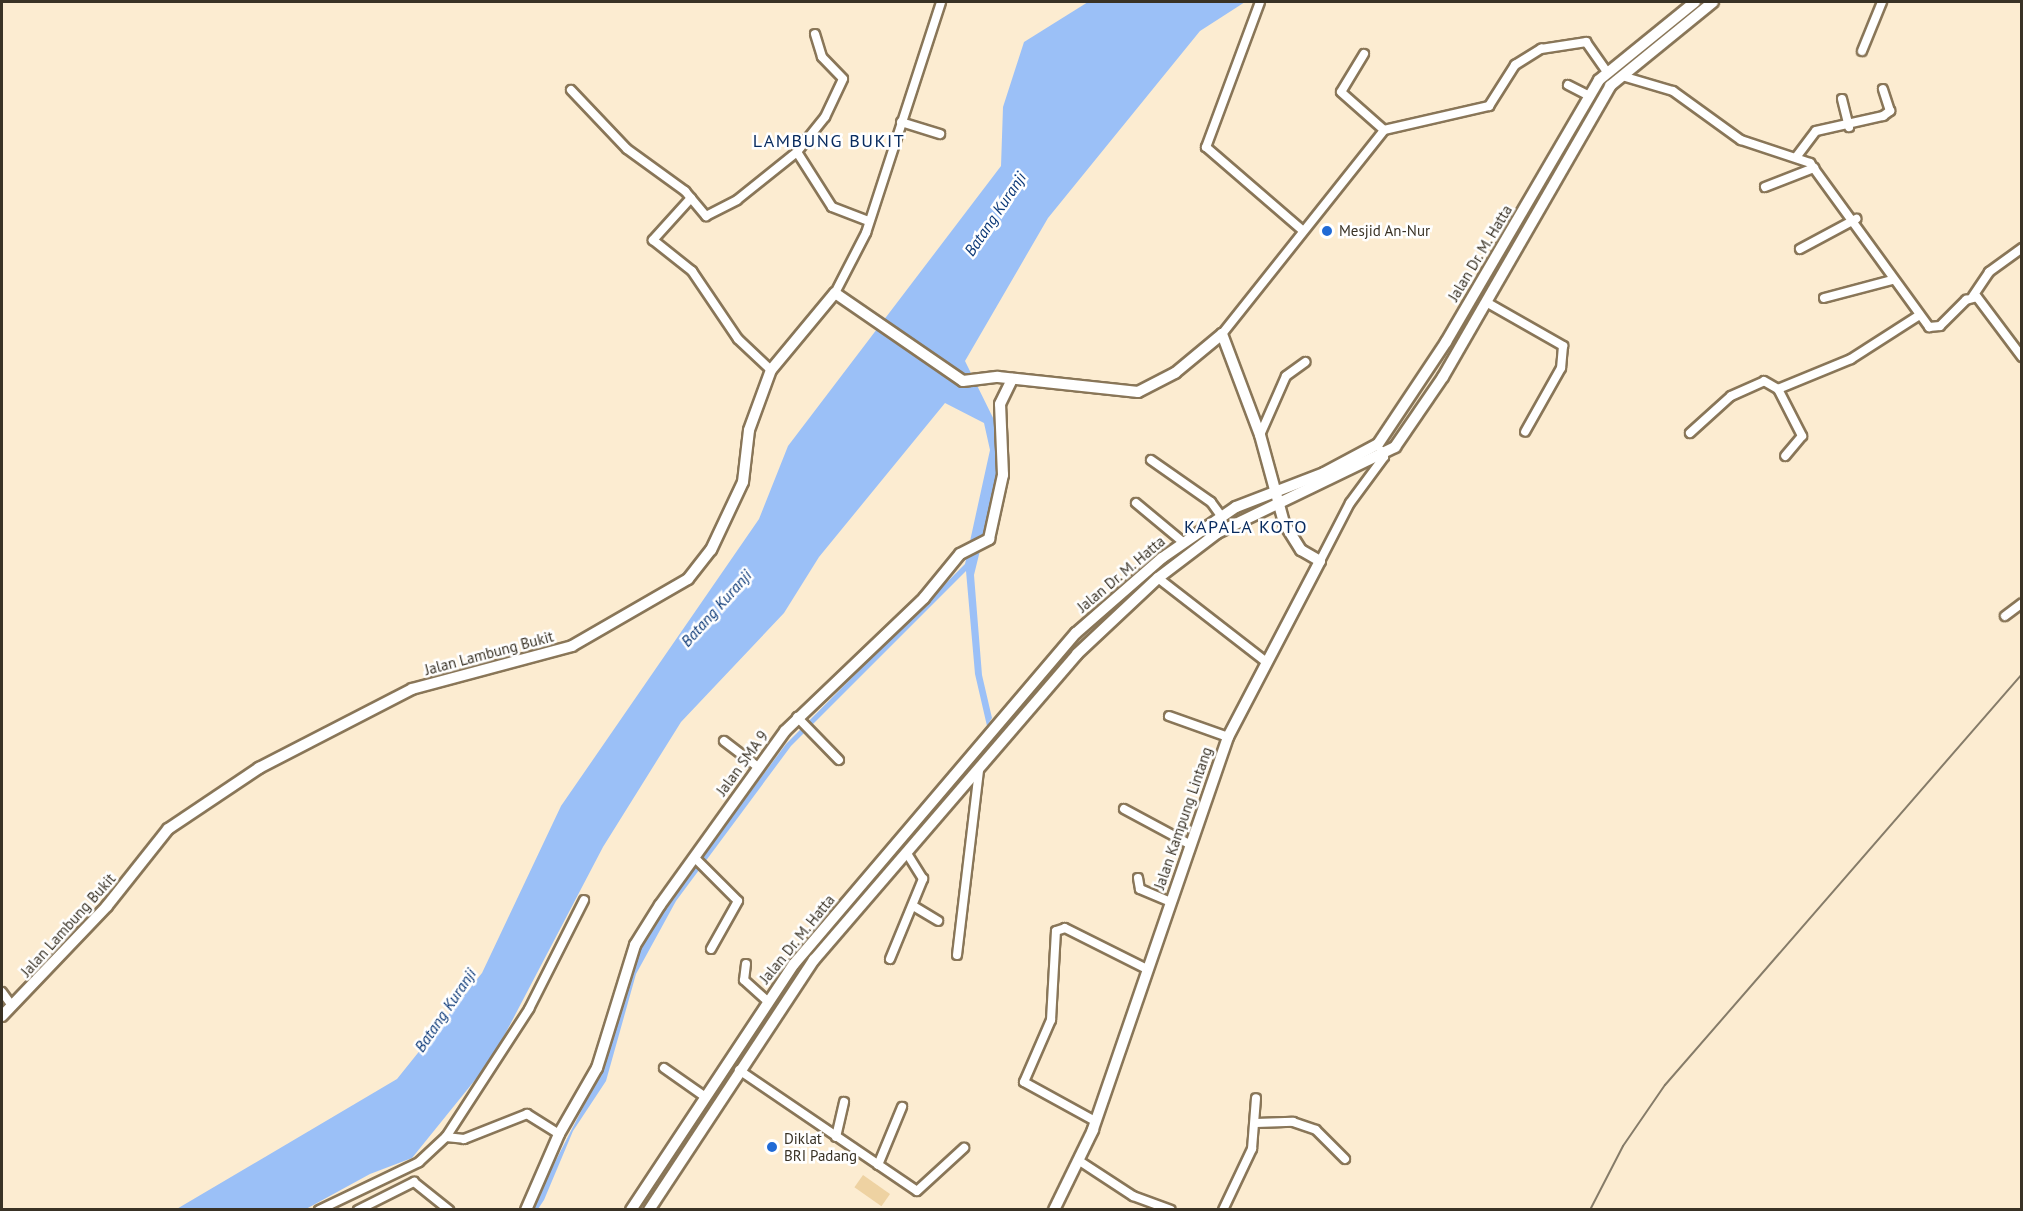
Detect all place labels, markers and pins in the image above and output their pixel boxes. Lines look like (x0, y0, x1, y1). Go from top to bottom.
place label: Mesjid An-Nur (1339, 222, 1431, 240)
marker: Mesjid An-Nur (1320, 224, 1334, 238)
place label: Diklat BRI Padang (784, 1129, 857, 1164)
marker: Diklat BRI Padang (765, 1140, 779, 1154)

